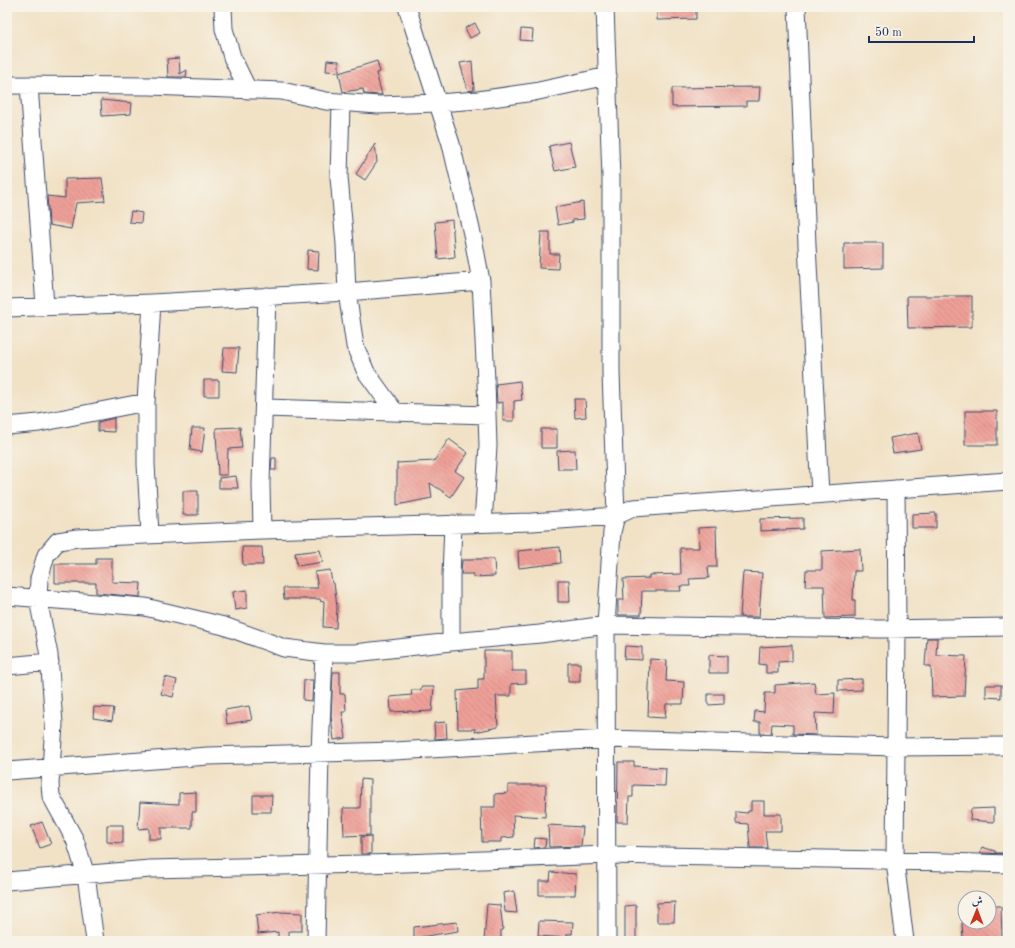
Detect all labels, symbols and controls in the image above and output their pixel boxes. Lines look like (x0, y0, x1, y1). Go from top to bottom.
scale bar (869, 18, 974, 44)
text: 50 m (875, 26, 902, 39)
north arrow (957, 890, 997, 930)
text: ش (972, 896, 983, 907)

